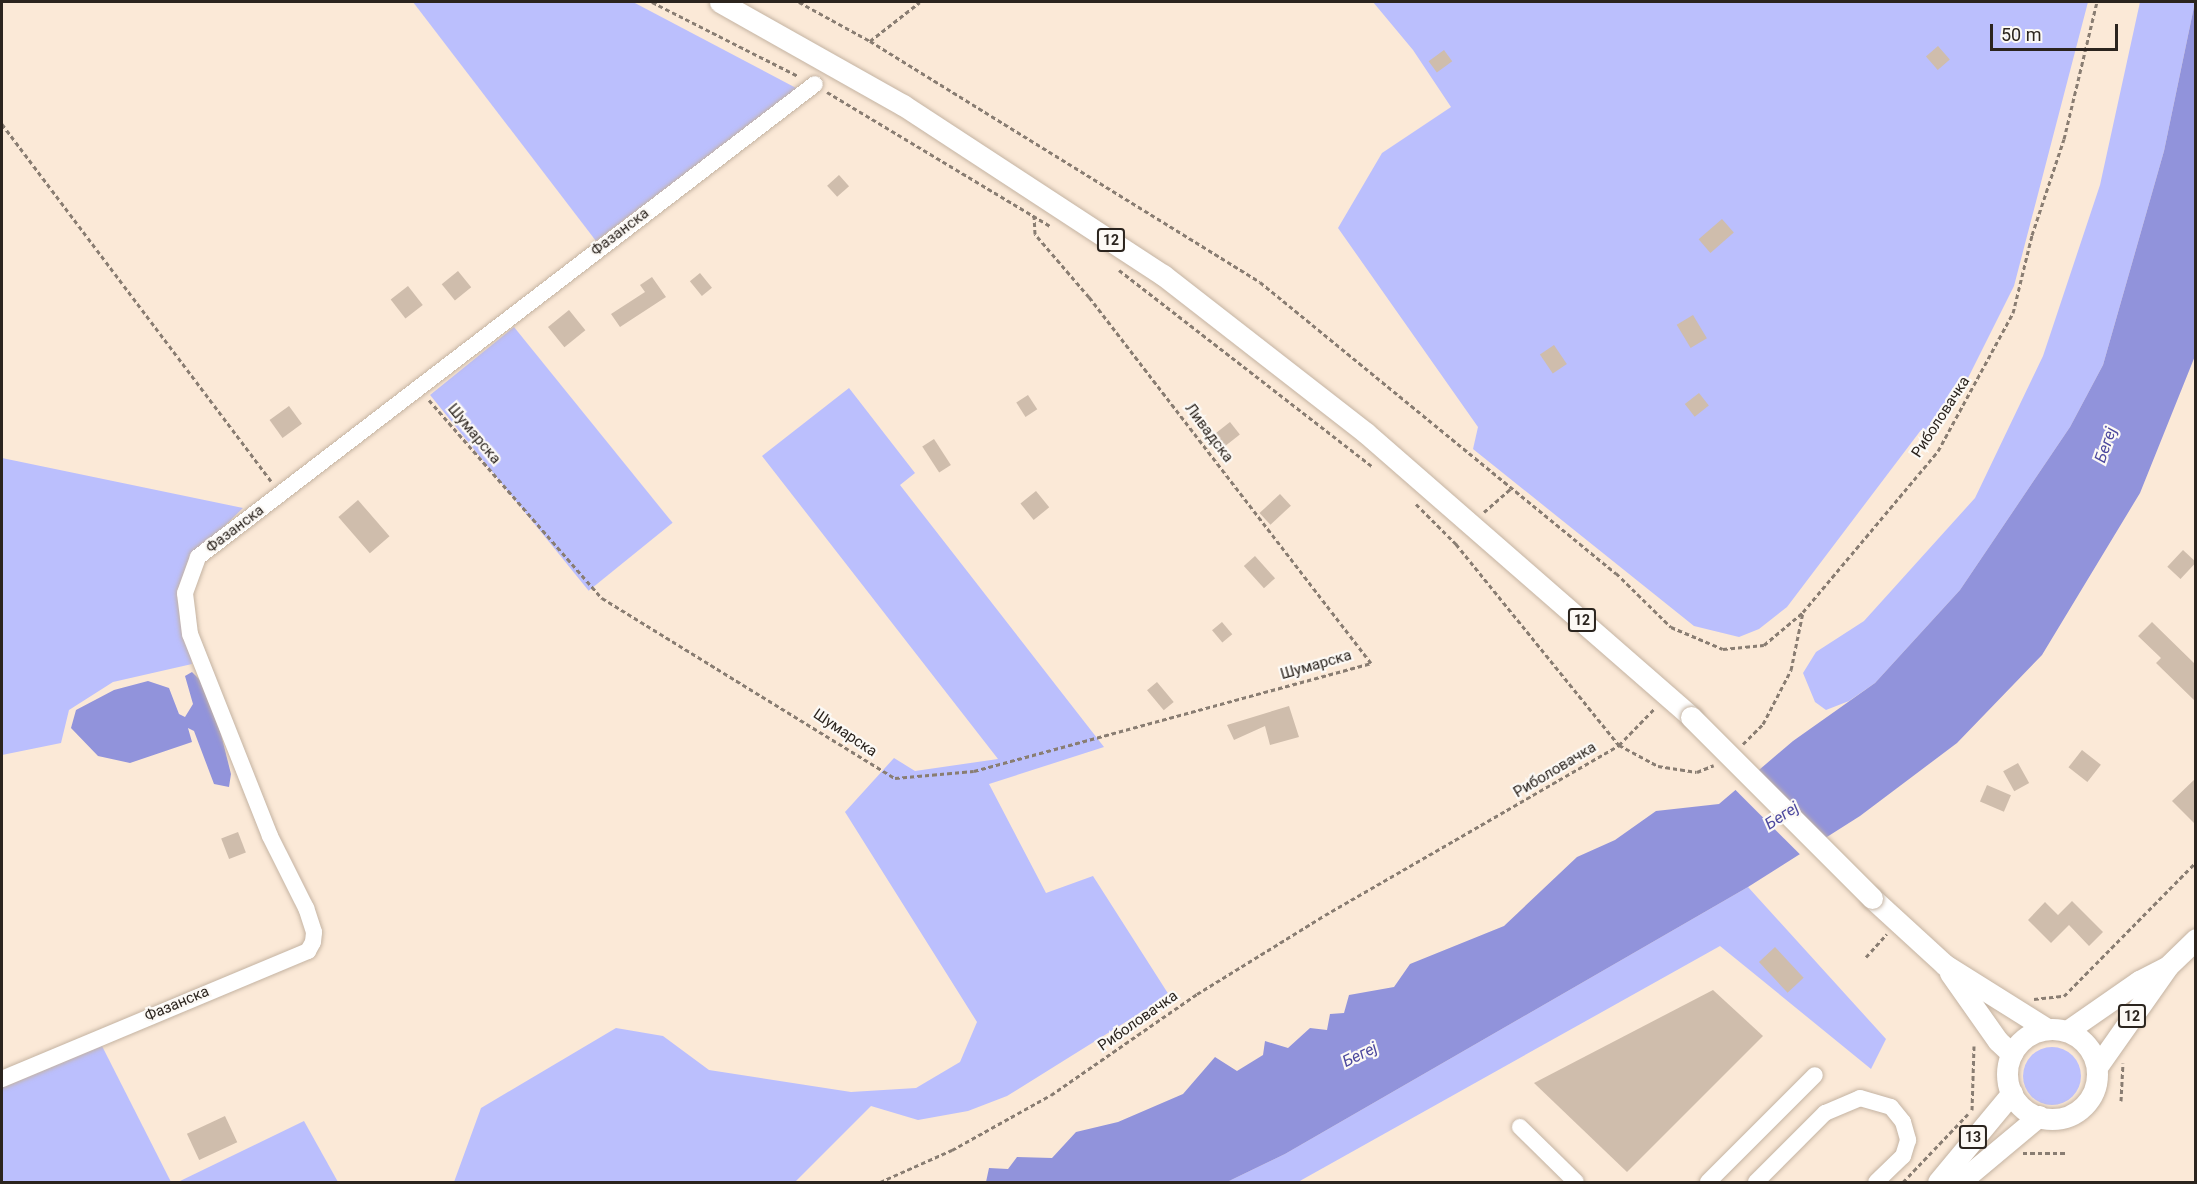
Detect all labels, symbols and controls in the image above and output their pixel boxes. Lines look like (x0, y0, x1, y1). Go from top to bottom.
scale bar (1993, 12, 2120, 50)
text: 50 m (2001, 24, 2041, 45)
street label: Фазанска (587, 204, 653, 260)
road number: 12 (1096, 229, 1126, 251)
street label: Риболовачка (1908, 373, 1974, 461)
street label: Шумарска (444, 400, 504, 468)
street label: Ливадска (1181, 400, 1237, 466)
water label: Бегеј (2091, 425, 2121, 465)
street label: Фазанска (202, 501, 268, 557)
road number: 12 (1567, 609, 1597, 631)
street label: Шумарска (1278, 646, 1354, 684)
street label: Шумарска (810, 705, 880, 761)
street label: Риболовачка (1510, 738, 1600, 802)
water label: Бегеј (1762, 798, 1802, 834)
street label: Фазанска (142, 982, 212, 1026)
street label: Риболовачка (1095, 987, 1181, 1055)
road number: 12 (2117, 1005, 2147, 1027)
water label: Бегеј (1339, 1038, 1381, 1072)
road number: 13 (1958, 1126, 1988, 1148)

